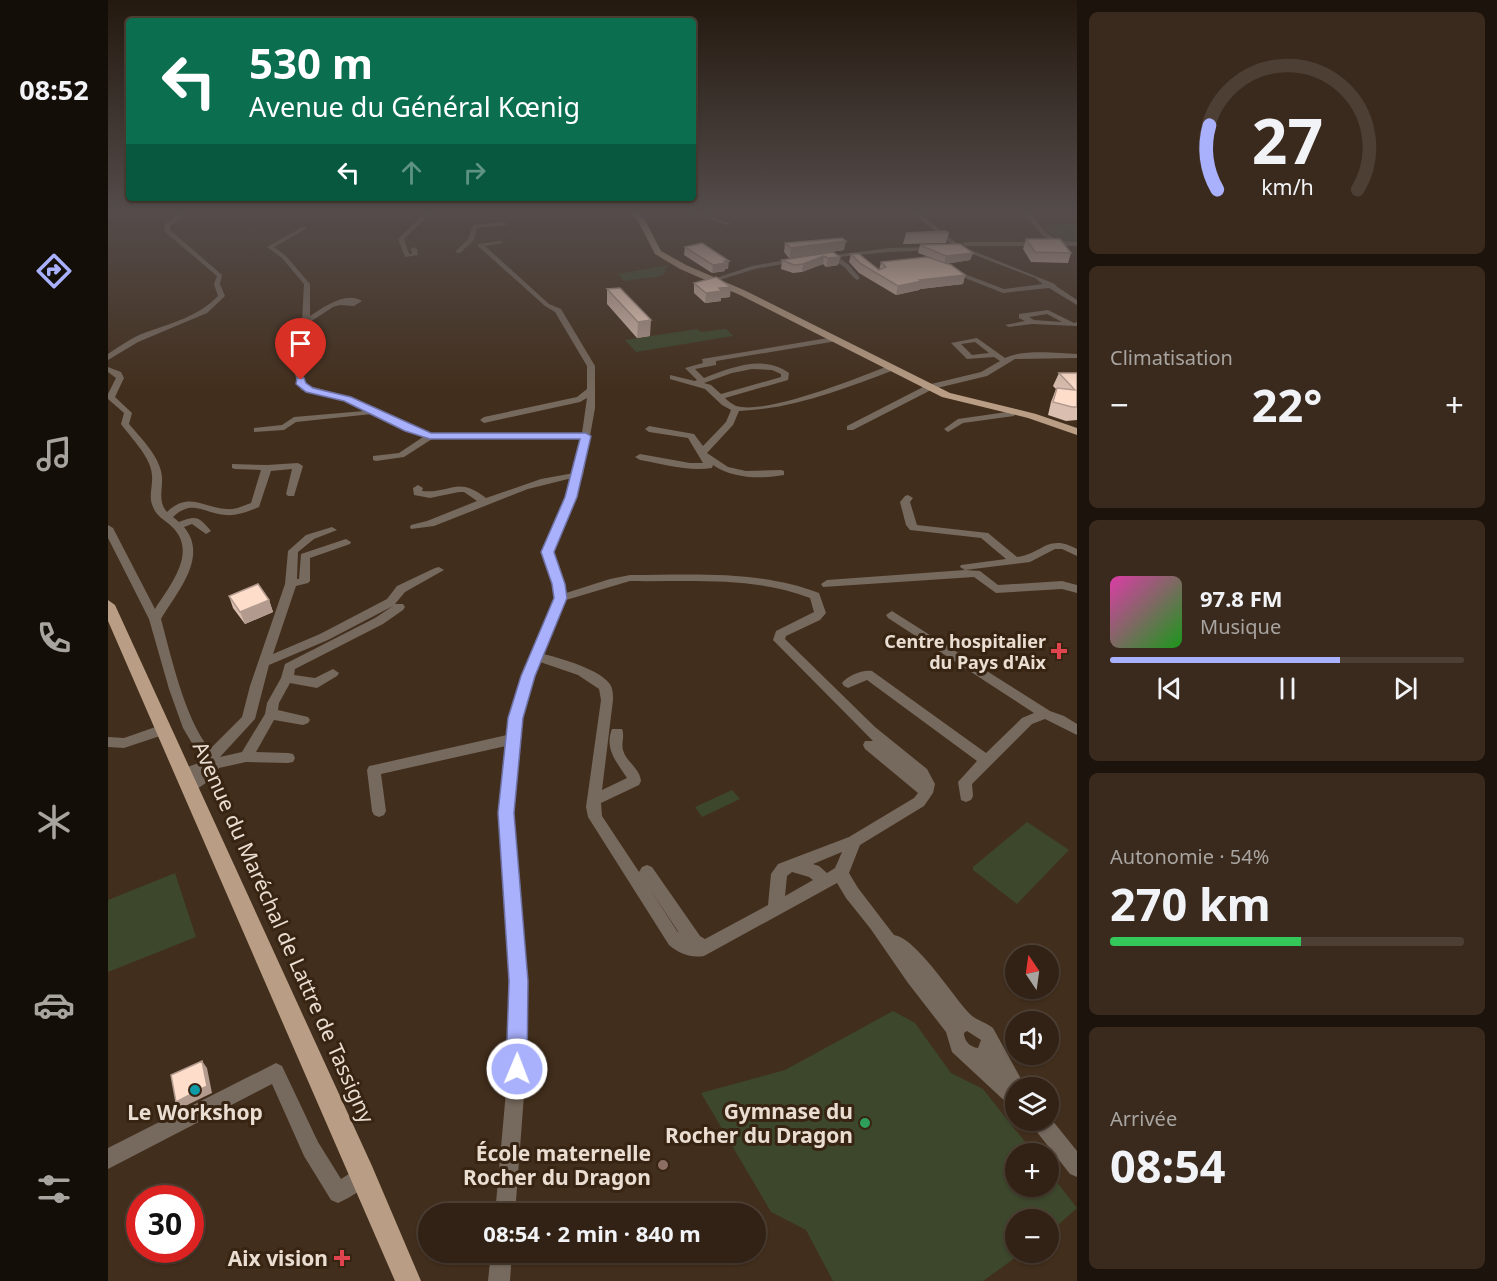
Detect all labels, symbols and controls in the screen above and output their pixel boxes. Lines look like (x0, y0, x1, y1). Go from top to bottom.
text: 530 m (249, 34, 373, 91)
icon: left (150, 42, 228, 120)
text: 08:52 (19, 71, 89, 108)
text: Avenue du Général Kœnig (249, 88, 580, 125)
text: 27 (1251, 97, 1323, 182)
icon: left (332, 156, 365, 189)
icon: ahead (395, 156, 428, 189)
icon: right (458, 156, 491, 189)
text: km/h (1261, 172, 1313, 201)
icon: directions (33, 250, 75, 292)
pin (275, 318, 326, 380)
icon: arrive (284, 327, 317, 360)
text: Climatisation (1110, 344, 1233, 371)
text: 22° (1252, 374, 1322, 435)
text: − (1110, 382, 1129, 427)
text: + (1445, 382, 1464, 427)
icon: music (33, 433, 75, 475)
text: 97.8 FM (1200, 583, 1282, 613)
text: Musique (1200, 613, 1281, 640)
icon: phone (33, 617, 75, 659)
place label: Centre hospitalier du Pays d'Aix (884, 629, 1047, 674)
marker: Centre hospitalier du Pays d'Aix (1050, 642, 1068, 660)
icon: previous (1153, 672, 1186, 705)
icon: pause (1271, 672, 1304, 705)
icon: next (1389, 672, 1422, 705)
street label: Avenue du Maréchal de Lattre de Tassigny (187, 737, 381, 1128)
icon: climate (33, 801, 75, 843)
text: Autonomie · 54% (1110, 843, 1269, 870)
text: 270 km (1110, 873, 1271, 934)
north arrow (1005, 945, 1059, 999)
map controls (1005, 945, 1059, 1263)
icon: car (33, 984, 75, 1026)
button: sound (1005, 1011, 1059, 1065)
position arrow (485, 1037, 549, 1101)
button: layers (1005, 1077, 1059, 1131)
marker: Le Workshop (188, 1083, 202, 1097)
place label: Gymnase du Rocher du Dragon (665, 1097, 853, 1149)
place label: Le Workshop (127, 1098, 263, 1126)
text: Arrivée (1110, 1105, 1177, 1132)
marker: Gymnase du Rocher du Dragon (858, 1116, 872, 1130)
text: 08:54 (1110, 1135, 1226, 1196)
place label: École maternelle Rocher du Dragon (463, 1139, 651, 1191)
button: + (1005, 1143, 1059, 1197)
marker: École maternelle Rocher du Dragon (656, 1158, 670, 1172)
icon: filters (33, 1168, 75, 1210)
speed limit sign: 30 (126, 1185, 204, 1263)
button: − (1005, 1209, 1059, 1263)
text: 08:54 · 2 min · 840 m (483, 1218, 701, 1248)
place label: Aix vision (228, 1244, 328, 1272)
marker: Aix vision (333, 1249, 351, 1267)

